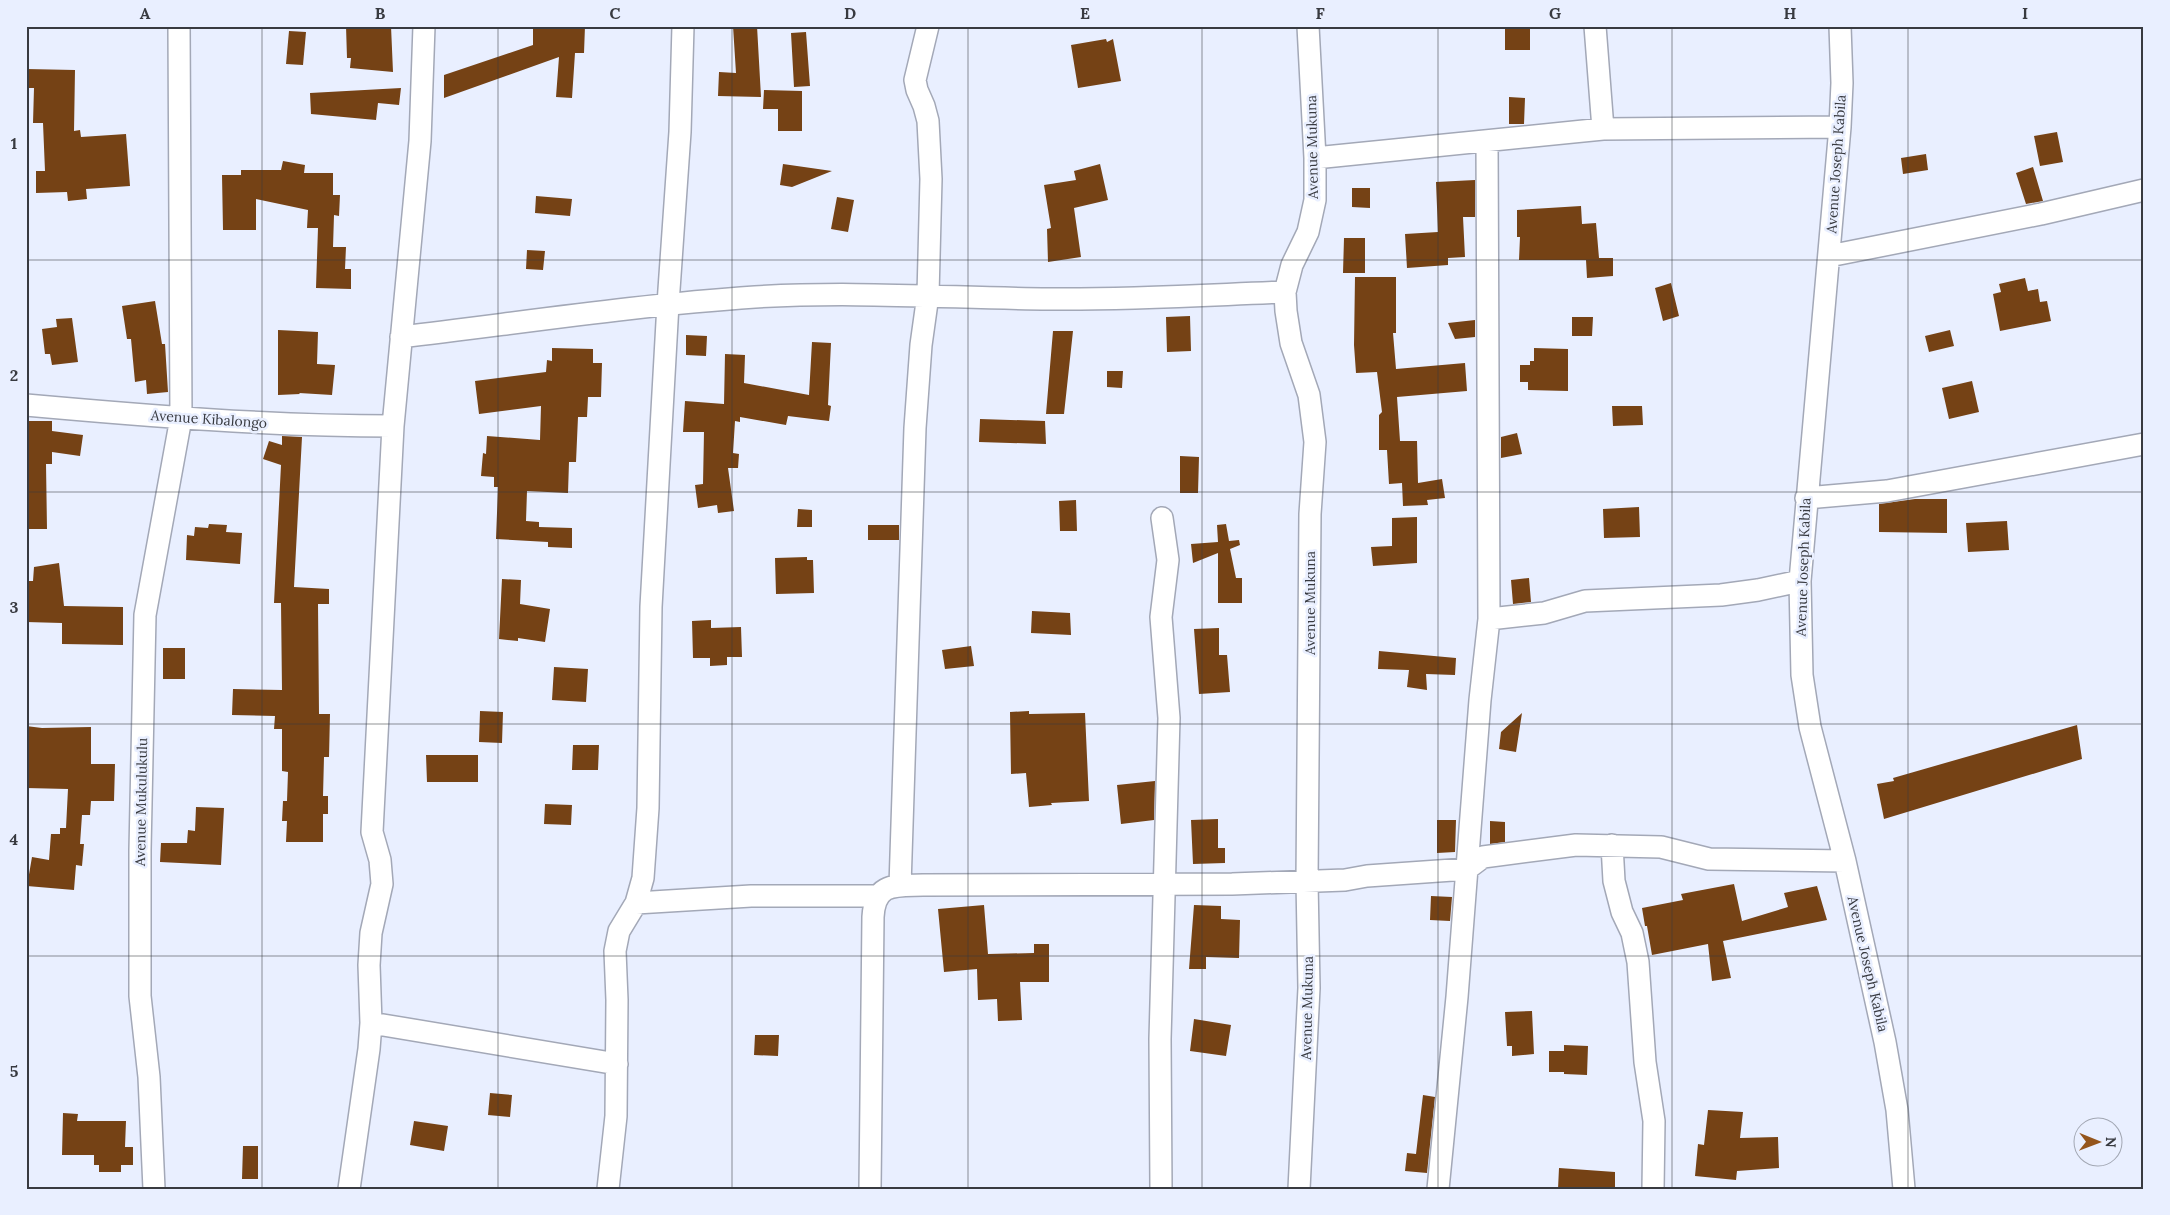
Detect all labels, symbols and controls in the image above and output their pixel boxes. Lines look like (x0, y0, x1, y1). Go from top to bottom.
text: A (140, 3, 151, 23)
text: B (375, 3, 386, 23)
text: C (609, 3, 621, 23)
text: D (844, 3, 856, 23)
text: E (1080, 3, 1090, 23)
text: F (1315, 3, 1325, 23)
text: G (1549, 3, 1561, 23)
text: H (1784, 3, 1797, 23)
text: I (2022, 3, 2028, 23)
street label: Avenue Joseph Kabila (1822, 94, 1850, 235)
street label: Avenue Mukuna (1302, 95, 1322, 200)
text: 1 (11, 133, 17, 153)
text: 2 (10, 365, 18, 385)
street label: Avenue Kibalongo (149, 406, 268, 432)
street label: Avenue Joseph Kabila (1792, 497, 1814, 638)
street label: Avenue Mukuna (1301, 551, 1319, 656)
text: 3 (10, 597, 19, 617)
street label: Avenue Mukulukulu (131, 738, 151, 867)
text: 4 (10, 829, 19, 849)
street label: Avenue Joseph Kabila (1843, 893, 1892, 1034)
street label: Avenue Mukuna (1297, 956, 1317, 1061)
text: 5 (10, 1061, 19, 1081)
north arrow (2072, 1118, 2122, 1168)
text: N (2102, 1137, 2120, 1148)

